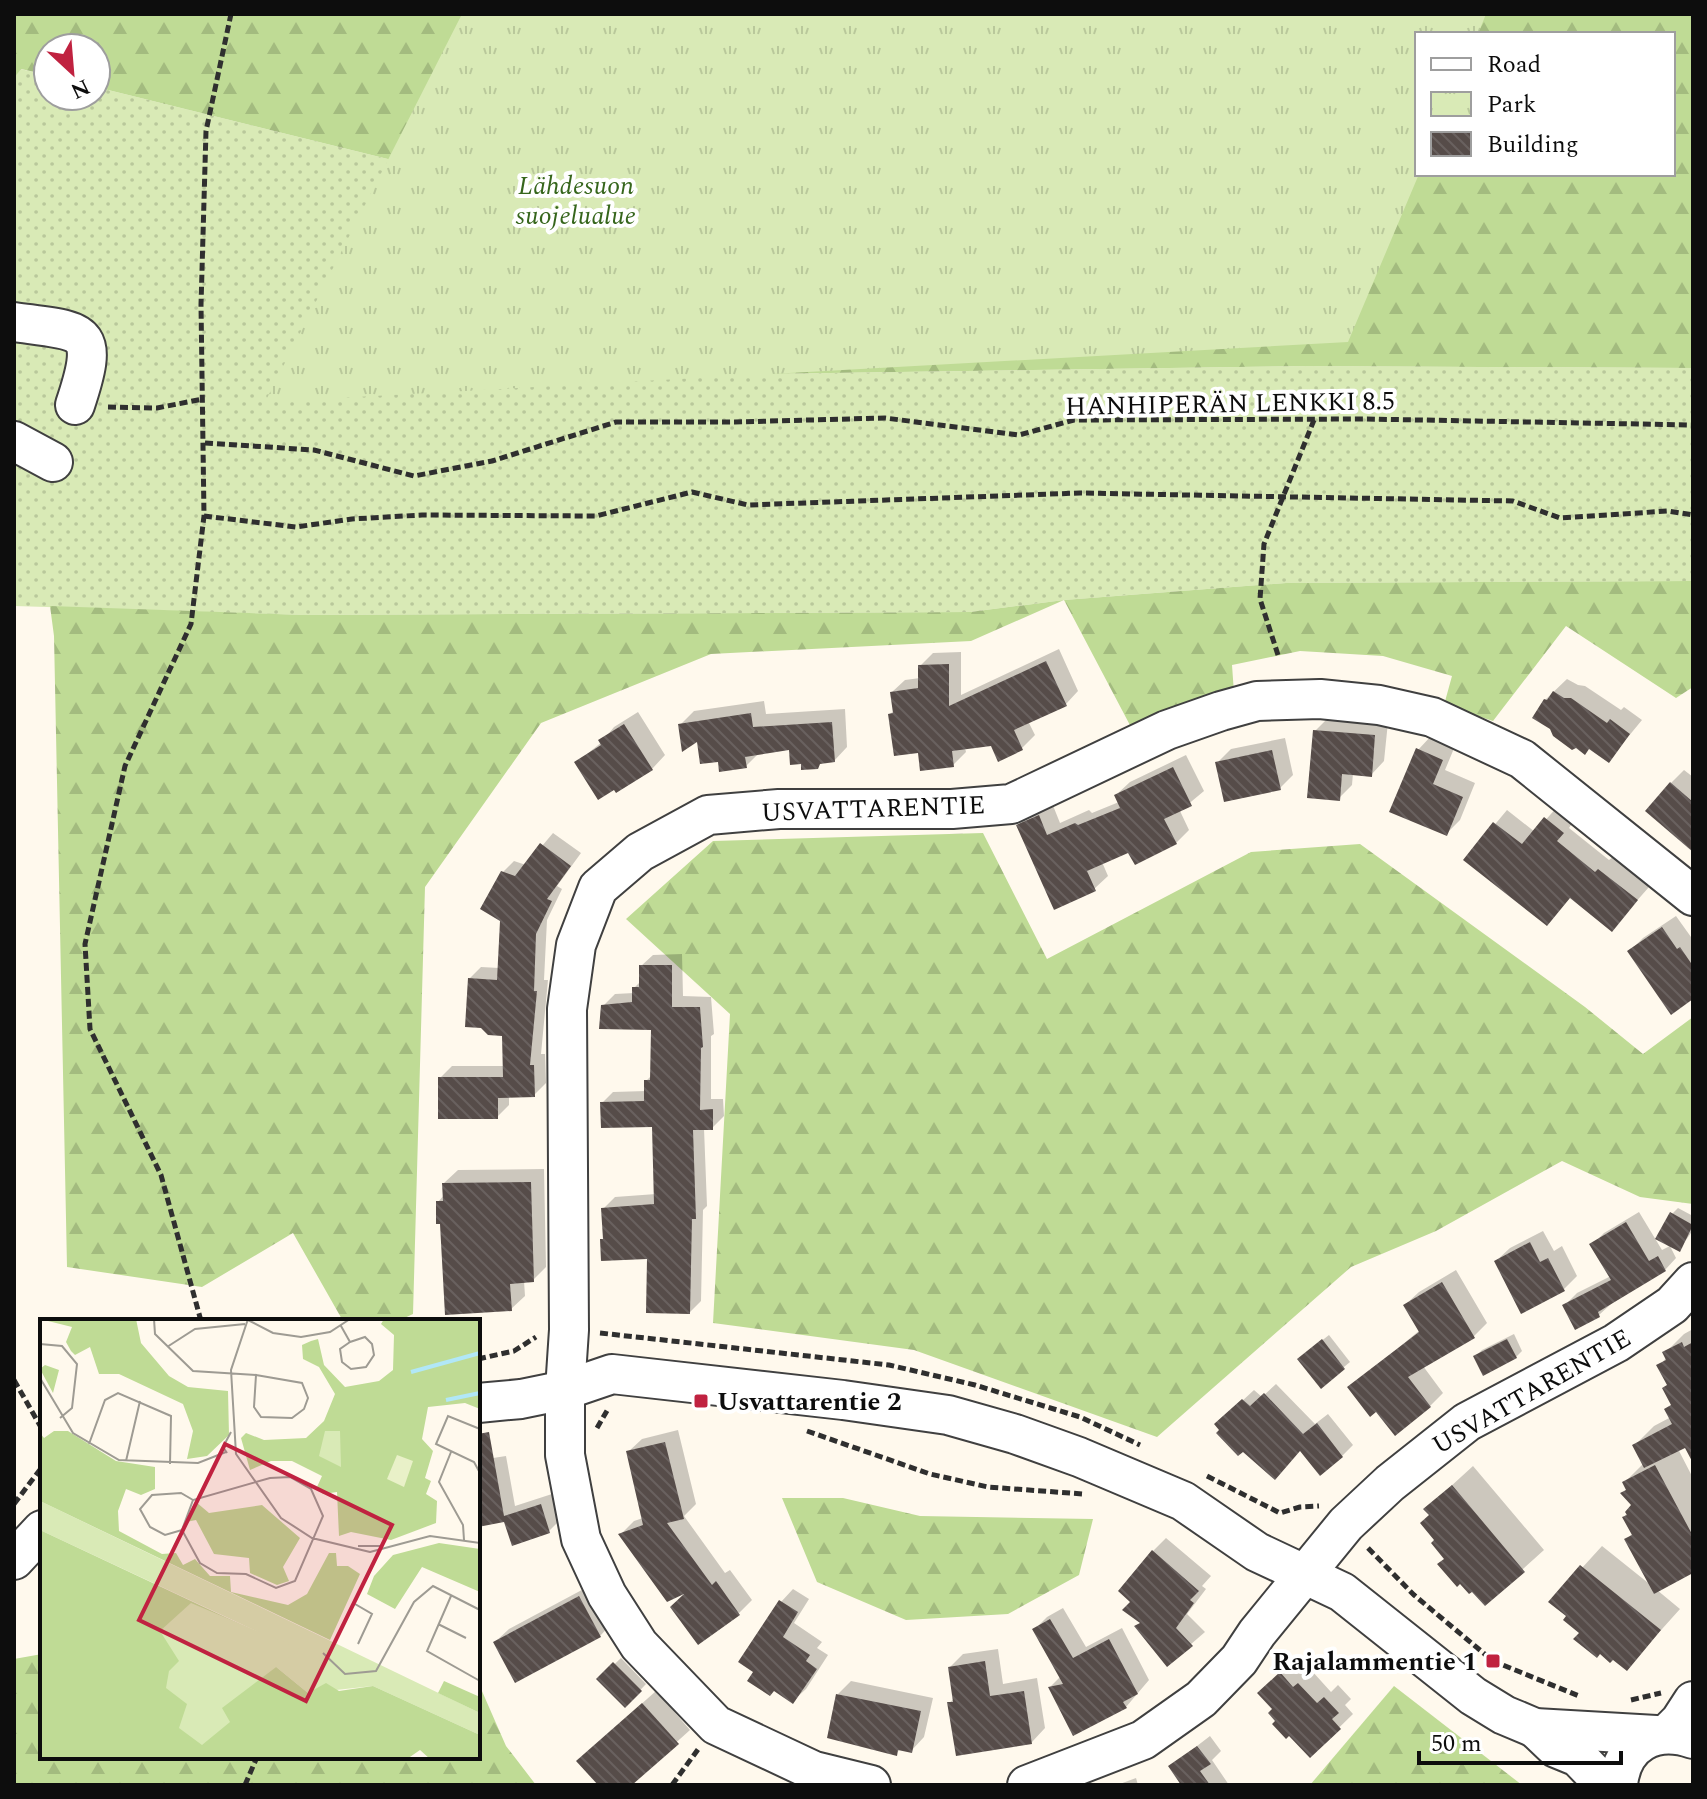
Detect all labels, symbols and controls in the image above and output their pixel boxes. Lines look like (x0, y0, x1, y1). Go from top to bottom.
north arrow (32, 32, 112, 112)
legend (1415, 32, 1675, 176)
text: Road (1487, 47, 1541, 83)
text: N (65, 70, 95, 107)
text: Park (1487, 87, 1537, 123)
text: Building (1487, 127, 1579, 163)
park label: Lähdesuon suojelualue (516, 166, 636, 236)
street label: HANHIPERÄN LENKKI 8.5 (1065, 381, 1395, 427)
street label: USVATTARENTIE (760, 785, 986, 833)
street label: USVATTARENTIE (1424, 1318, 1639, 1465)
inset map (40, 1319, 480, 1759)
place label: Usvattarentie 2 (717, 1382, 902, 1422)
marker: Usvattarentie 2 (692, 1392, 710, 1410)
place label: Rajalammentie 1 (1272, 1642, 1477, 1682)
marker: Rajalammentie 1 (1484, 1652, 1502, 1670)
scale bar (1419, 1715, 1621, 1765)
text: 50 m (1431, 1726, 1482, 1762)

